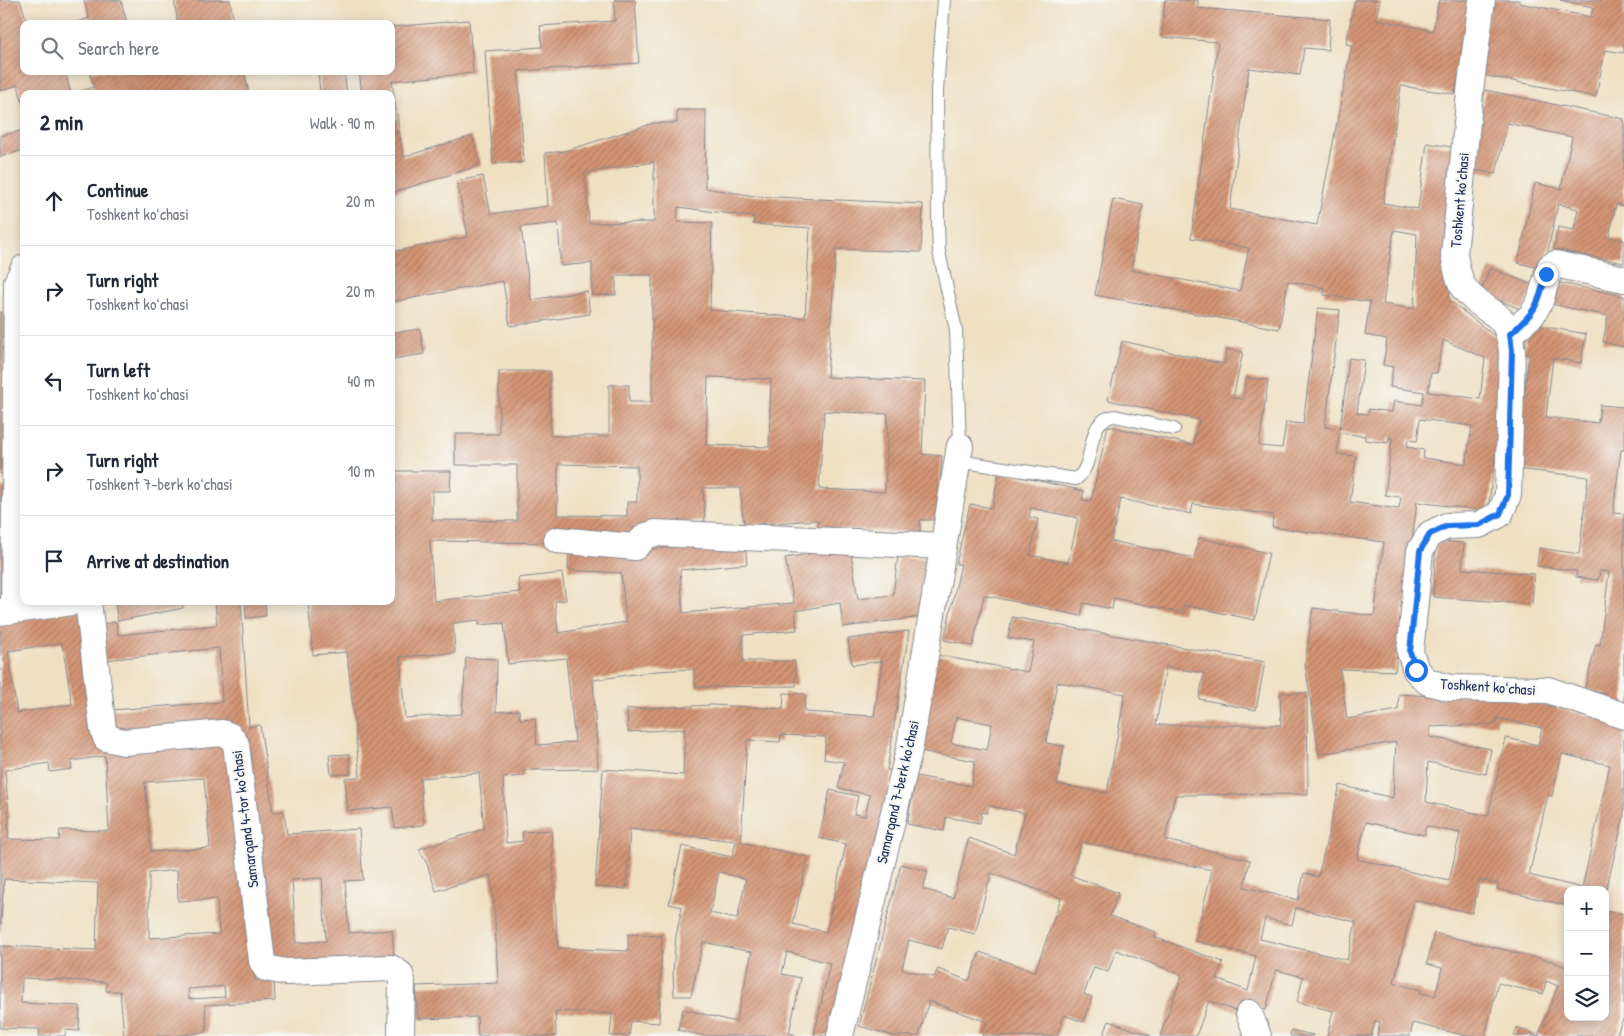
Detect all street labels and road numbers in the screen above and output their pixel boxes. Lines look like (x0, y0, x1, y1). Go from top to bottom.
street label: Toshkent koʻchasi (1445, 151, 1474, 248)
street label: Toshkent koʻchasi (1440, 673, 1536, 700)
street label: Samarqand 7-berk ko'chasi (871, 718, 924, 866)
street label: Samarqand 4-tor koʻchasi (226, 749, 263, 889)

